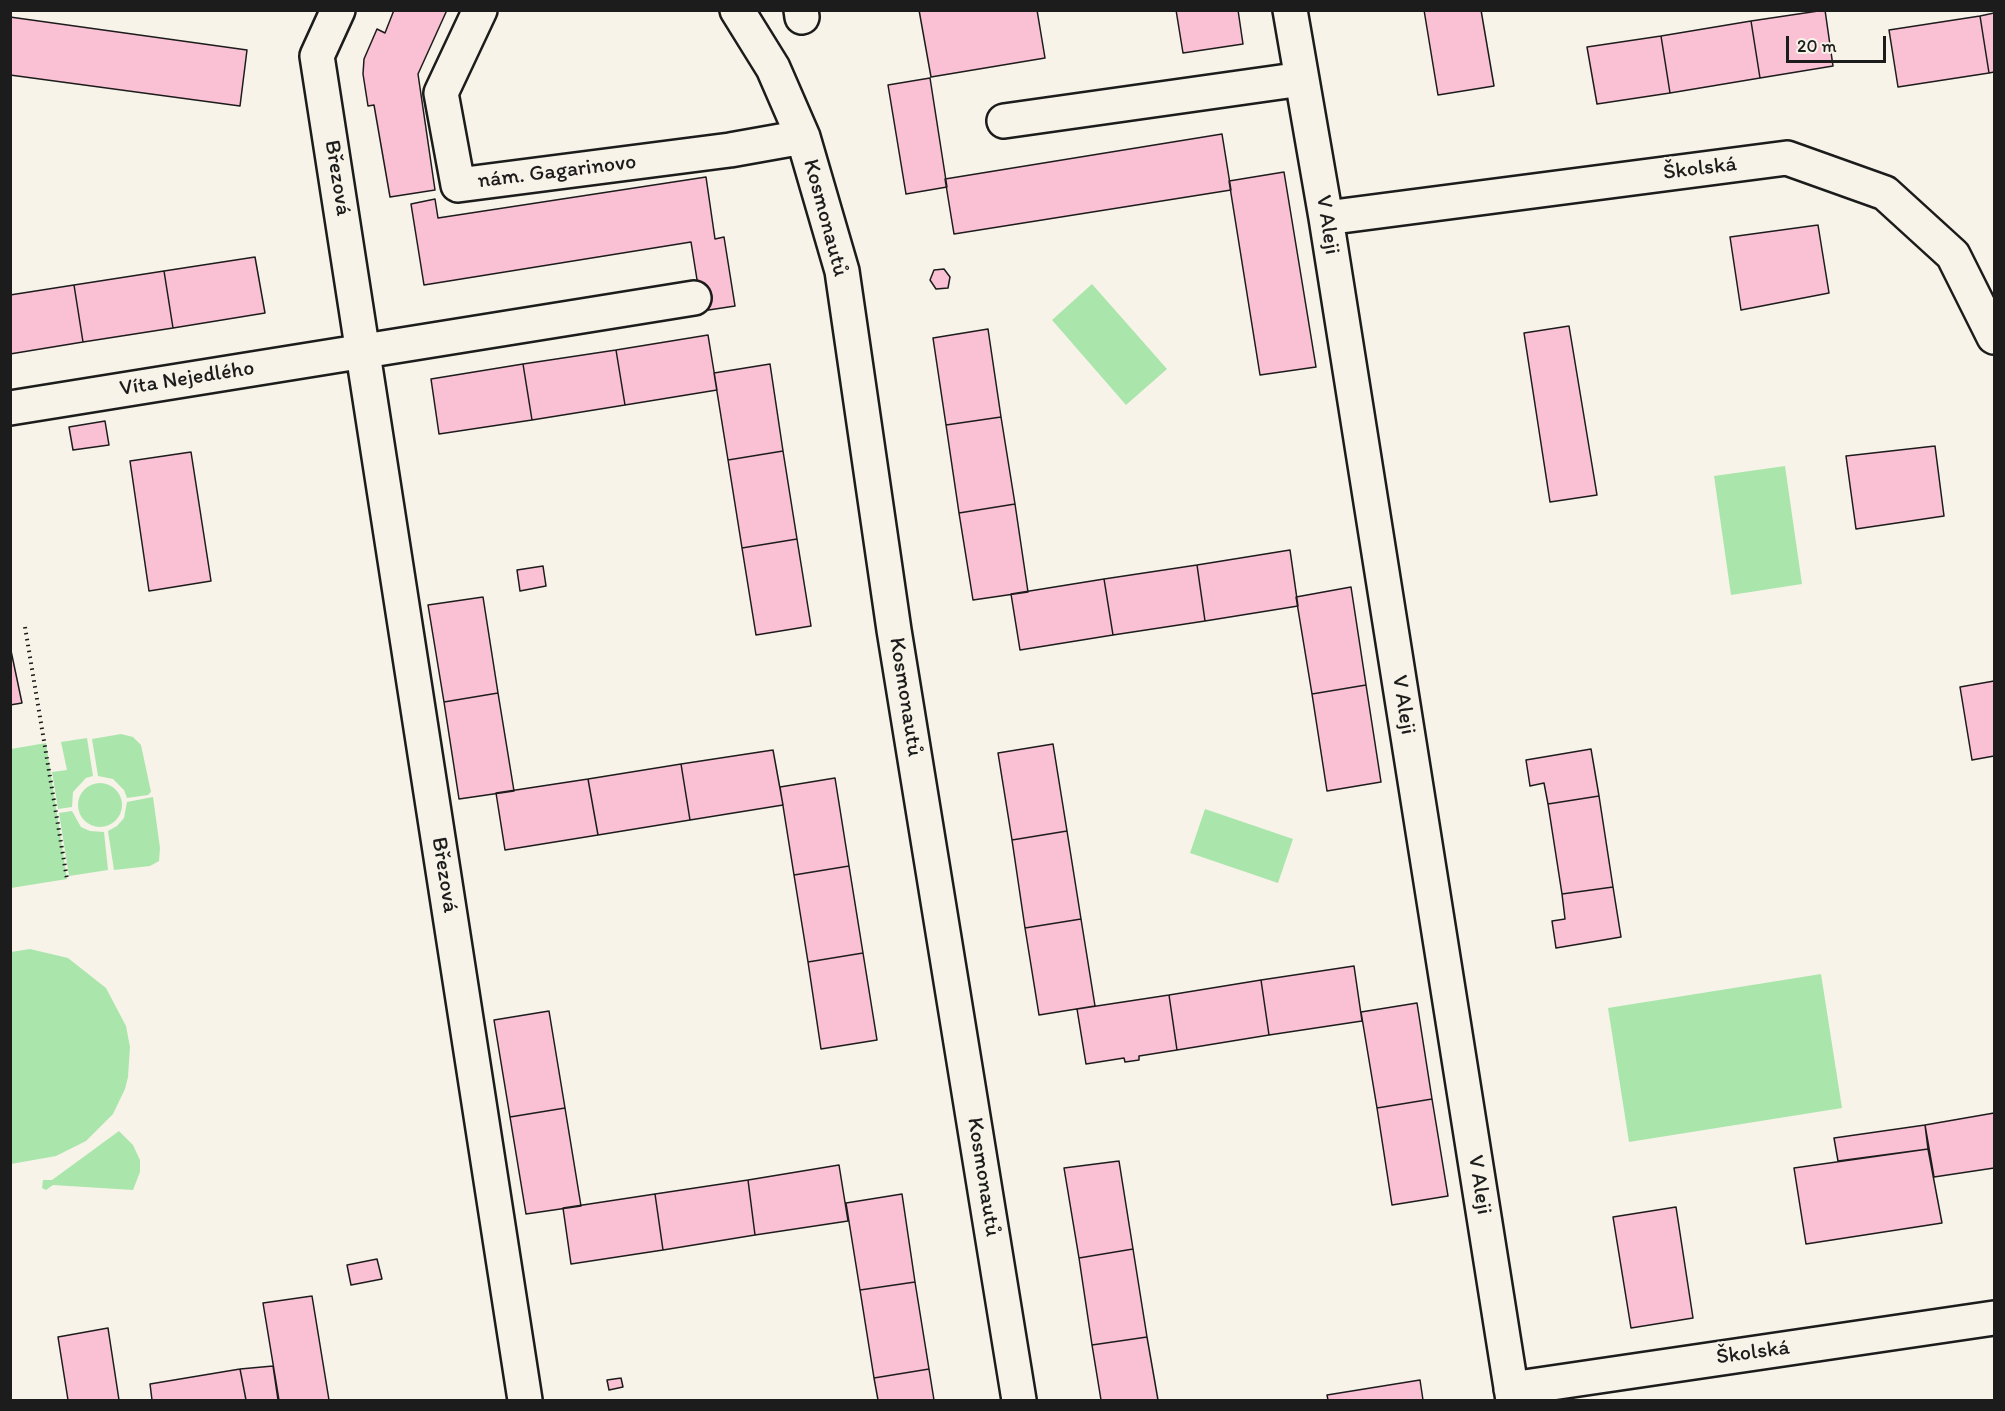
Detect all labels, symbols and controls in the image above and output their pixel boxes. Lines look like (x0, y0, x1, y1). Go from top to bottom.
scale bar (1789, 24, 1890, 62)
text: 20 m (1797, 35, 1837, 57)
street label: Březová (318, 138, 356, 218)
street label: nám. Gagarinovo (476, 149, 638, 195)
street label: Školská (1662, 151, 1738, 187)
street label: Kosmonautů (797, 156, 853, 280)
street label: V Aleji (1309, 193, 1345, 257)
street label: Víta Nejedlého (118, 355, 256, 403)
street label: Kosmonautů (883, 635, 927, 759)
street label: V Aleji (1385, 673, 1421, 737)
street label: Březová (425, 835, 463, 915)
street label: Kosmonautů (961, 1115, 1005, 1239)
street label: V Aleji (1461, 1153, 1497, 1217)
street label: Školská (1715, 1335, 1791, 1371)

